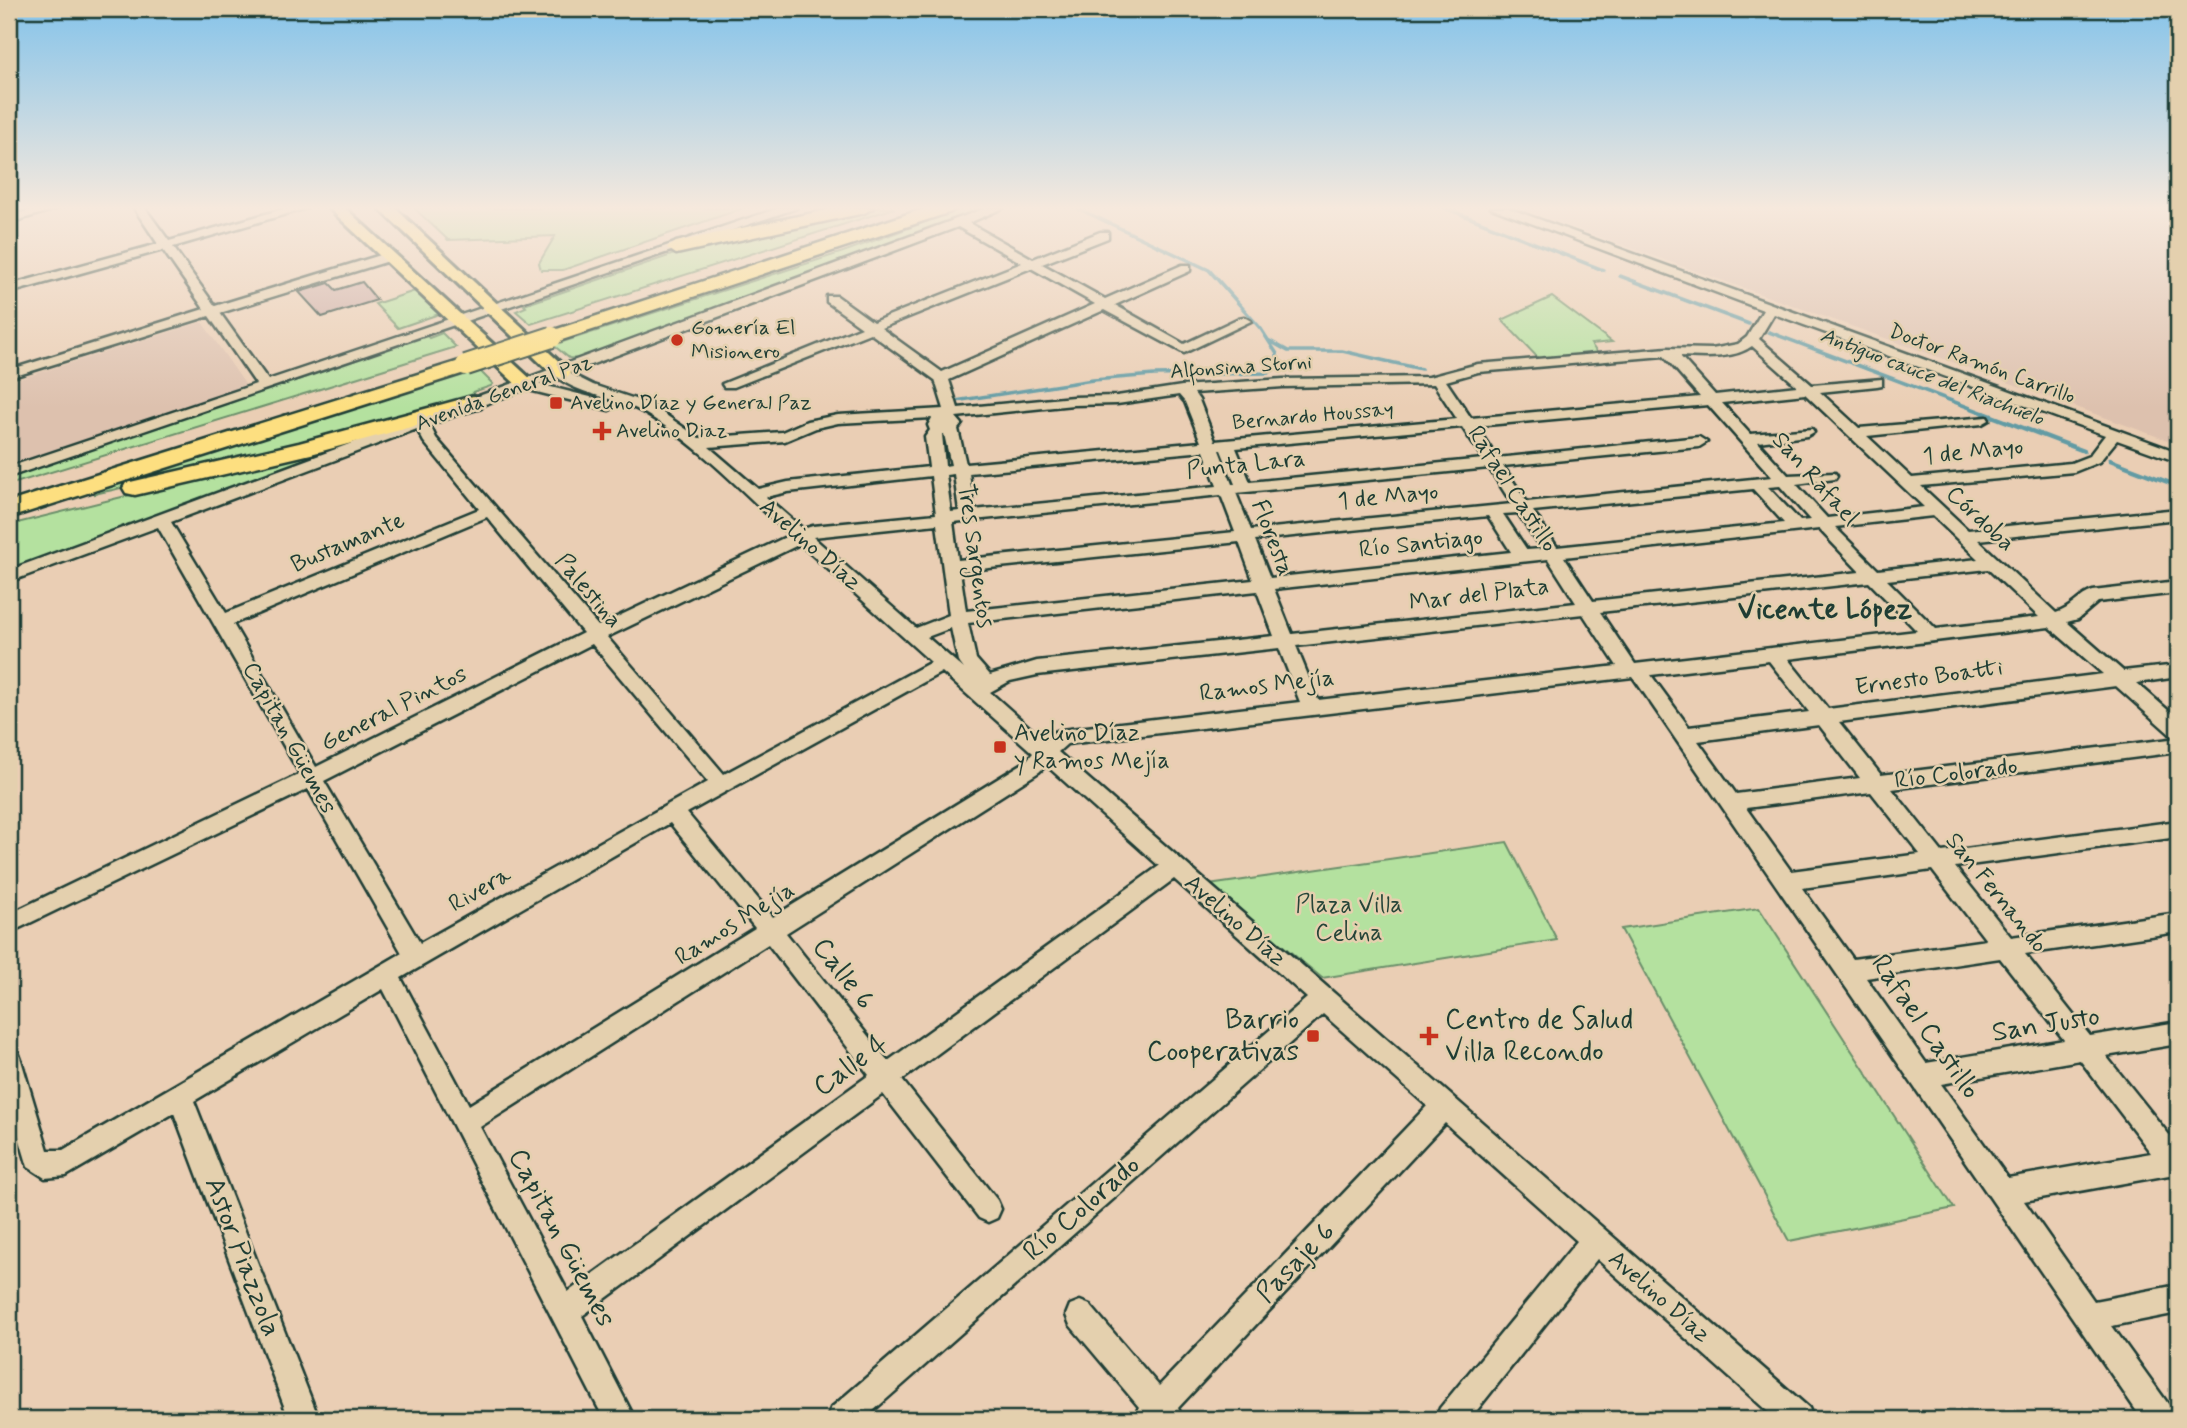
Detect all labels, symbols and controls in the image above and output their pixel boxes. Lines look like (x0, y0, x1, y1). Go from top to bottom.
place label: Gomería El Misionero (691, 314, 796, 366)
street label: Doctor Ramón Carrillo (1885, 317, 2079, 411)
water label: Antiguo cauce del Riachuelo (1816, 321, 2049, 433)
marker: Gomería El Misionero (669, 332, 685, 348)
street label: Avenida General Paz (412, 348, 596, 438)
street label: Alfonsina Storni (1169, 348, 1313, 388)
place label: Avelino Díaz y General Paz (570, 389, 812, 417)
marker: Avelino Díaz y General Paz (548, 395, 564, 411)
street label: Bernardo Houssay (1231, 395, 1395, 437)
place label: Avelino Diaz (616, 417, 728, 445)
street label: Rafael Castillo (1460, 420, 1564, 558)
marker: Avelino Diaz (594, 423, 610, 439)
street label: San Rafael (1765, 425, 1866, 533)
street label: 1 de Mayo (1921, 431, 2025, 473)
street label: Punta Lara (1185, 443, 1307, 487)
street label: 1 de Mayo (1336, 476, 1440, 518)
street label: Córdoba (1939, 479, 2021, 559)
street label: Tres Sargentos (948, 482, 1000, 630)
street label: Avelino Díaz (752, 492, 868, 598)
street label: Floresta (1243, 495, 1301, 581)
street label: Bustamante (286, 505, 410, 581)
street label: Río Santiago (1357, 522, 1485, 566)
street label: Palestina (547, 547, 629, 635)
street label: Mar del Plata (1407, 571, 1551, 619)
district label: Vicente López (1738, 592, 1912, 629)
street label: Ernesto Boatti (1853, 652, 2005, 704)
street label: Capitan Güemes (235, 657, 344, 820)
street label: General Pintos (316, 659, 473, 759)
street label: Ramos Mejía (1198, 662, 1336, 710)
place label: Avelino Díaz y Ramos Mejía (1014, 718, 1170, 777)
marker: Avelino Díaz y Ramos Mejía (992, 739, 1008, 755)
street label: Río Colorado (1893, 751, 2019, 797)
street label: San Fernando (1938, 826, 2054, 960)
street label: Rivera (443, 860, 517, 920)
street label: Avelino Díaz (1177, 868, 1293, 974)
street label: Ramos Mejía (669, 875, 801, 973)
park label: Plaza Villa Celina (1295, 890, 1403, 949)
street label: Calle 6 (803, 930, 883, 1018)
street label: Rafael Castillo (1862, 947, 1988, 1107)
street label: San Justo (1989, 998, 2103, 1052)
place label: Barrio Cooperativas (1147, 1002, 1299, 1071)
place label: Centro de Salud Villa Recondo (1445, 1002, 1633, 1071)
street label: Calle 4 (806, 1026, 896, 1106)
marker: Centro de Salud Villa Recondo (1419, 1026, 1439, 1046)
marker: Barrio Cooperativas (1305, 1028, 1321, 1044)
street label: Capitan Güemes (498, 1142, 624, 1334)
street label: Río Colorado (1015, 1148, 1149, 1270)
street label: Astor Piazzola (195, 1172, 289, 1342)
street label: Pasaje 6 (1248, 1214, 1344, 1312)
street label: Avelino Díaz (1601, 1244, 1717, 1350)

